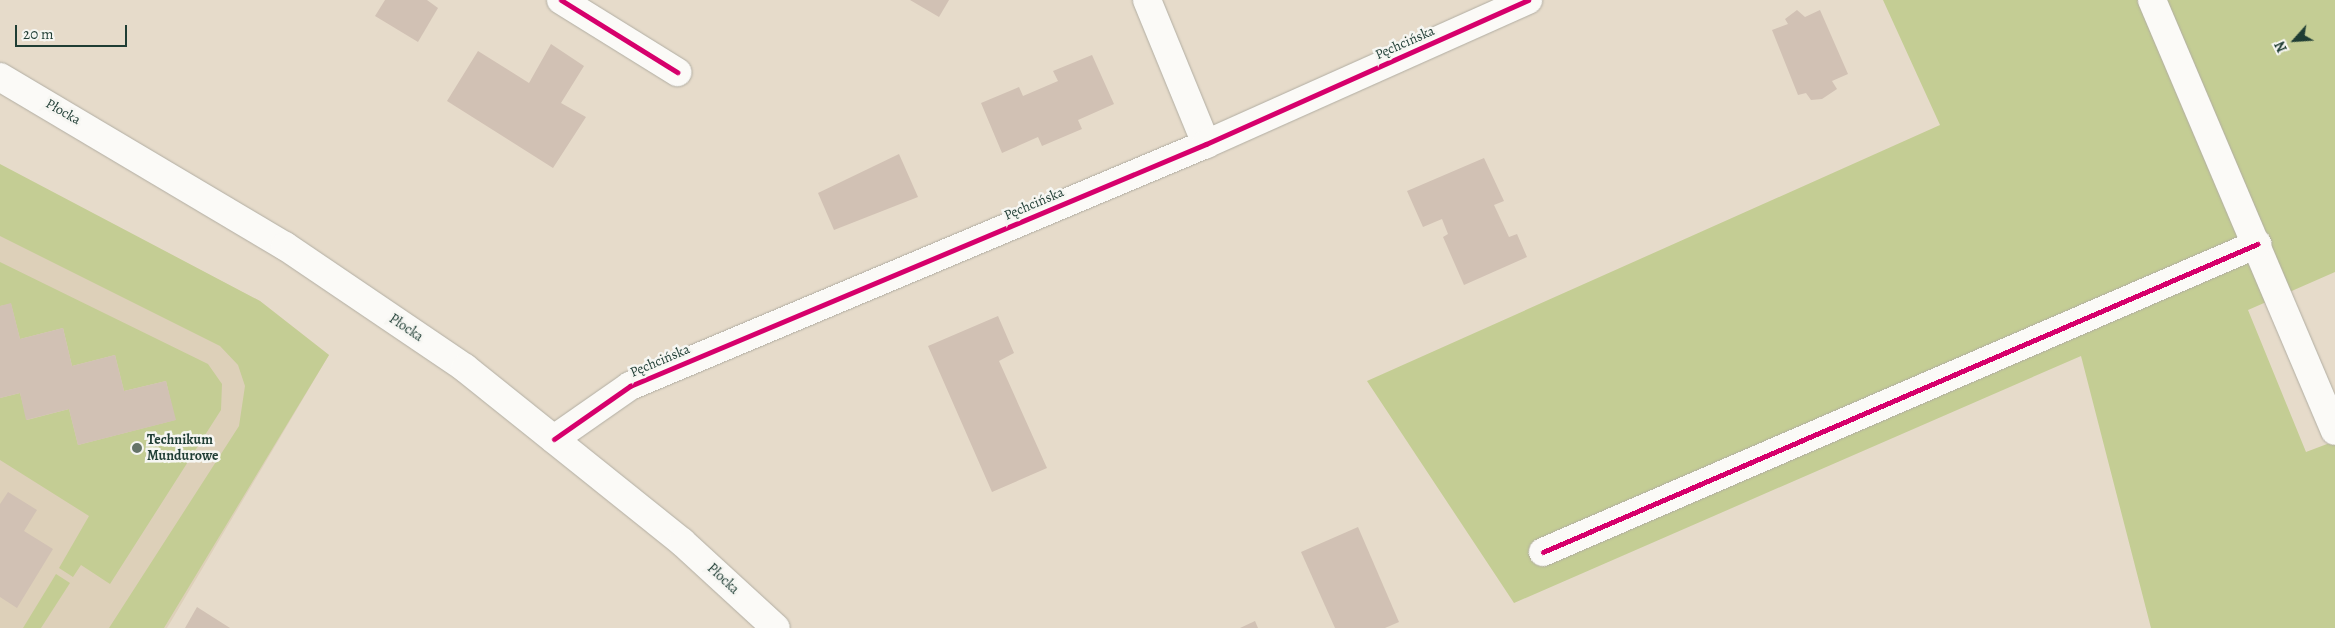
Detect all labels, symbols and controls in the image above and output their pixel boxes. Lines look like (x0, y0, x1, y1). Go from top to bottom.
scale bar (18, 15, 130, 47)
north arrow (2270, 15, 2320, 65)
street label: Pęchcińska (1373, 22, 1437, 64)
text: 20 m (23, 24, 54, 44)
text: N (2270, 38, 2292, 56)
street label: Płocka (43, 95, 83, 129)
street label: Pęchcińska (1002, 184, 1066, 224)
street label: Płocka (386, 311, 426, 345)
street label: Pęchcińska (628, 341, 692, 381)
place label: Technikum Mundurowe (147, 432, 218, 464)
marker: Technikum Mundurowe (131, 442, 143, 454)
street label: Płocka (704, 560, 742, 598)

